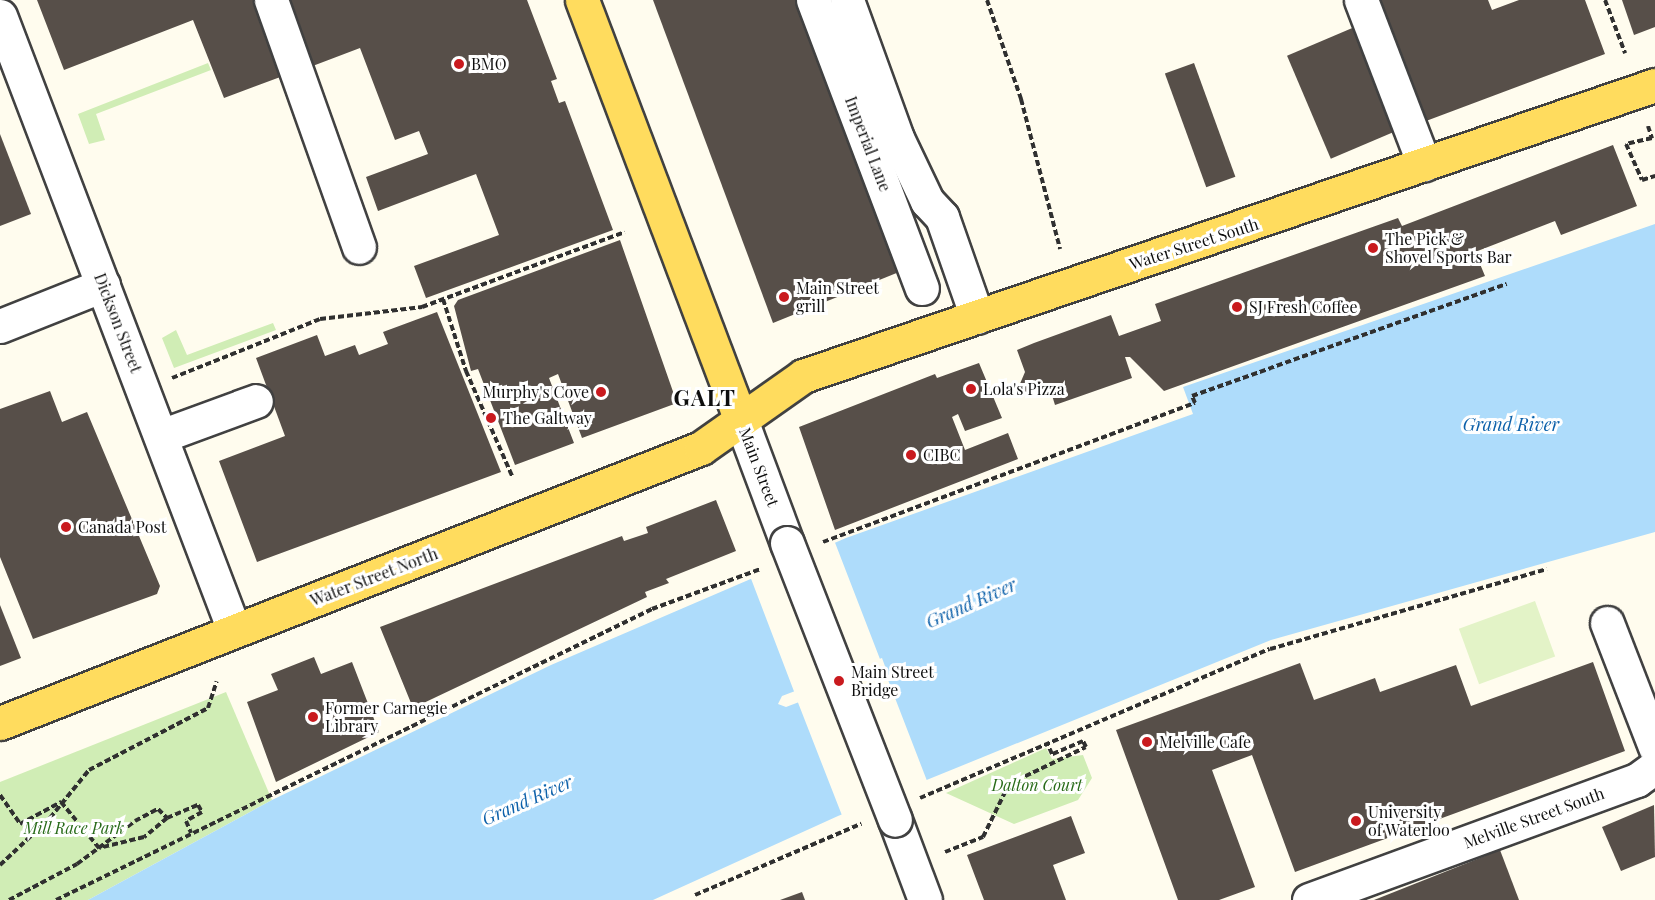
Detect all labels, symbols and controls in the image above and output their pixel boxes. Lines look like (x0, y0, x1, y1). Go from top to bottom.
place label: BMO (471, 54, 507, 74)
marker: BMO (452, 57, 466, 71)
street label: Imperial Lane (841, 94, 895, 194)
street label: Water Street South (1127, 214, 1261, 274)
place label: The Pick & Shovel Sports Bar (1385, 229, 1512, 267)
marker: The Pick & Shovel Sports Bar (1366, 241, 1380, 255)
street label: Dickson Street (90, 270, 146, 376)
place label: Main Street grill (796, 278, 879, 316)
marker: Main Street grill (777, 290, 791, 304)
place label: SJ Fresh Coffee (1249, 297, 1358, 317)
marker: SJ Fresh Coffee (1230, 300, 1244, 314)
place label: Lola's Pizza (983, 379, 1065, 399)
place label: Murphy's Cove (483, 382, 589, 402)
marker: Lola's Pizza (964, 382, 978, 396)
marker: Murphy's Cove (594, 385, 608, 399)
district label: GALT (674, 385, 736, 411)
place label: The Galtway (503, 408, 592, 428)
marker: The Galtway (484, 411, 498, 425)
water label: Grand River (1463, 413, 1559, 435)
street label: Main Street (735, 425, 783, 509)
place label: CIBC (923, 445, 960, 465)
marker: CIBC (904, 448, 918, 462)
place label: Canada Post (78, 517, 167, 537)
marker: Canada Post (59, 520, 73, 534)
street label: Water Street North (307, 544, 441, 610)
water label: Grand River (923, 574, 1019, 632)
place label: Main Street Bridge (851, 662, 934, 700)
marker: Main Street Bridge (832, 674, 846, 688)
place label: Former Carnegie Library (325, 698, 448, 736)
marker: Former Carnegie Library (306, 710, 320, 724)
place label: Melville Cafe (1159, 732, 1251, 752)
marker: Melville Cafe (1140, 735, 1154, 749)
water label: Grand River (479, 771, 575, 829)
park label: Dalton Court (992, 775, 1082, 795)
street label: Melville Street South (1461, 784, 1607, 852)
place label: University of Waterloo (1368, 802, 1450, 840)
marker: University of Waterloo (1349, 814, 1363, 828)
park label: Mill Race Park (23, 818, 125, 838)

